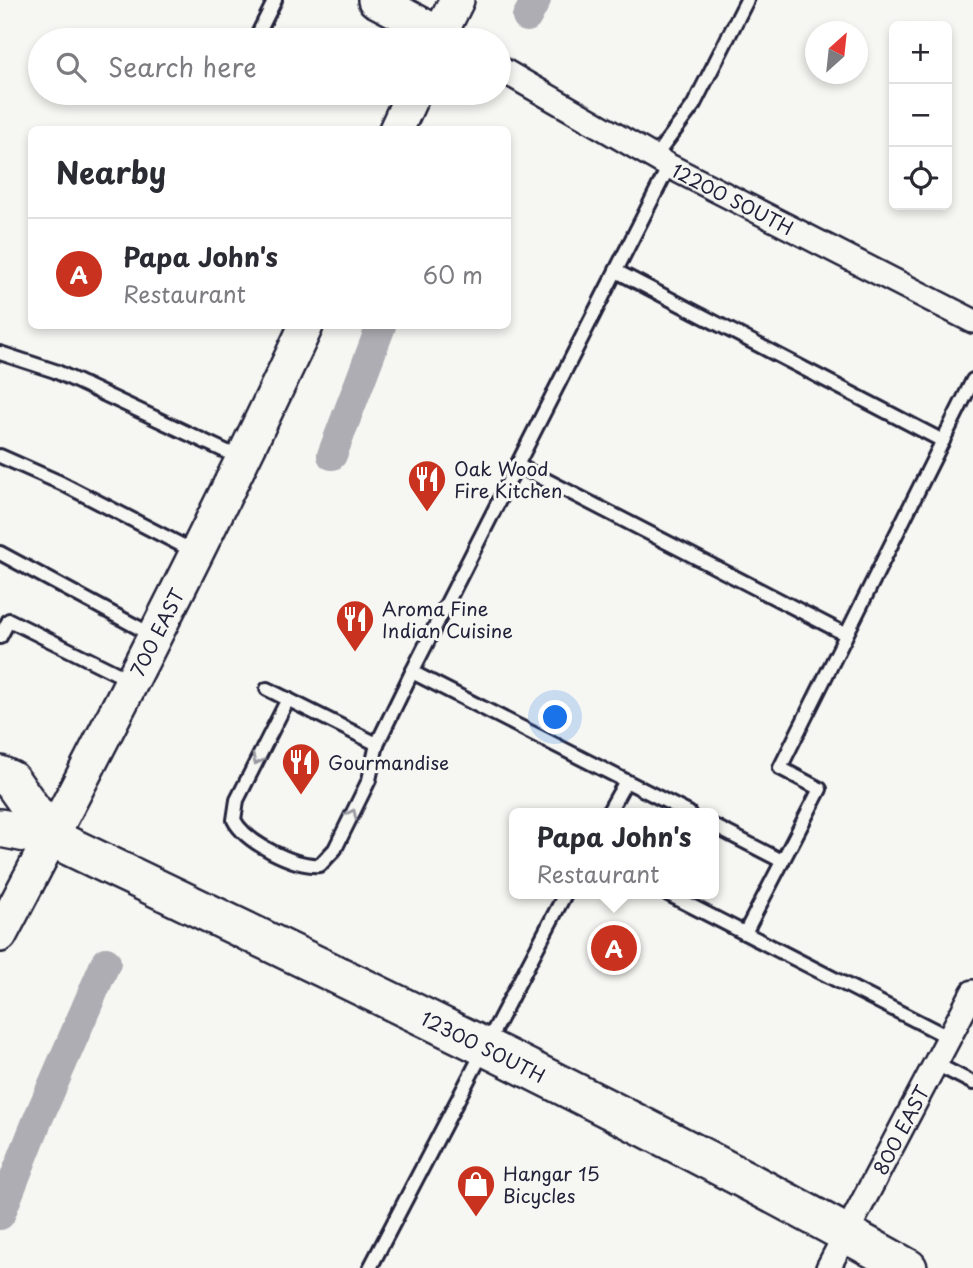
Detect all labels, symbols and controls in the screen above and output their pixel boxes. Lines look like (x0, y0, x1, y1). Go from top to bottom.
north arrow (805, 21, 868, 84)
map controls (889, 21, 952, 210)
button: + (889, 21, 952, 84)
search box (28, 28, 511, 105)
text: Search here (108, 47, 257, 86)
icon: search (52, 48, 90, 86)
button: − (889, 84, 952, 147)
button: locate (889, 147, 952, 210)
text: Nearby (56, 149, 166, 194)
street label: 12200 SOUTH (667, 156, 799, 241)
text: Papa John's (123, 237, 278, 276)
text: A (70, 257, 88, 292)
text: 60 m (423, 257, 483, 292)
text: Restaurant (123, 276, 246, 311)
place label: Oak Wood Fire Kitchen (454, 454, 562, 504)
restaurant icon: Oak Wood Fire Kitchen (406, 458, 448, 513)
street label: 700 EAST (123, 584, 191, 681)
place label: Aroma Fine Indian Cuisine (382, 594, 513, 644)
restaurant icon: Aroma Fine Indian Cuisine (334, 598, 376, 653)
your location (538, 700, 572, 734)
restaurant icon: Gourmandise (280, 741, 322, 796)
place label: Gourmandise (328, 748, 449, 776)
one-way arrow (251, 753, 265, 765)
popup (509, 808, 719, 899)
one-way arrow (344, 809, 358, 821)
text: Papa John's (536, 817, 692, 856)
text: Restaurant (536, 856, 659, 891)
pin: A (591, 922, 637, 974)
street label: 12300 SOUTH (417, 1004, 550, 1089)
street label: 800 EAST (866, 1080, 936, 1180)
place label: Hangar 15 Bicycles (503, 1159, 600, 1209)
shop icon: Hangar 15 Bicycles (455, 1163, 497, 1218)

